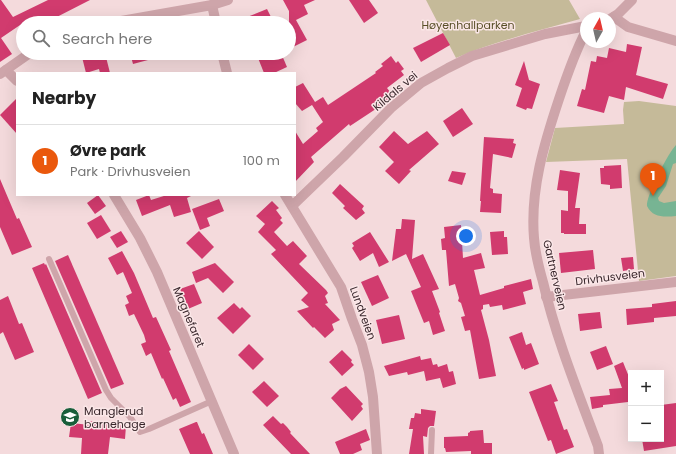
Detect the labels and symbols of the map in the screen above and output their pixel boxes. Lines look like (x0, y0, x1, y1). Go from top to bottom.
north arrow (580, 12, 616, 48)
park label: Høyenhallparken (421, 17, 515, 33)
street label: Kildals vei (369, 67, 421, 114)
pin: 1 (640, 163, 666, 196)
your location (456, 226, 476, 246)
street label: Gartnerveien (539, 238, 571, 312)
street label: Drivhusveien (574, 265, 646, 289)
street label: Magnefaret (169, 284, 209, 350)
street label: Lundveien (346, 284, 380, 342)
place label: Manglerud barnehage (84, 403, 146, 432)
school or university icon: Manglerud barnehage (59, 406, 81, 428)

